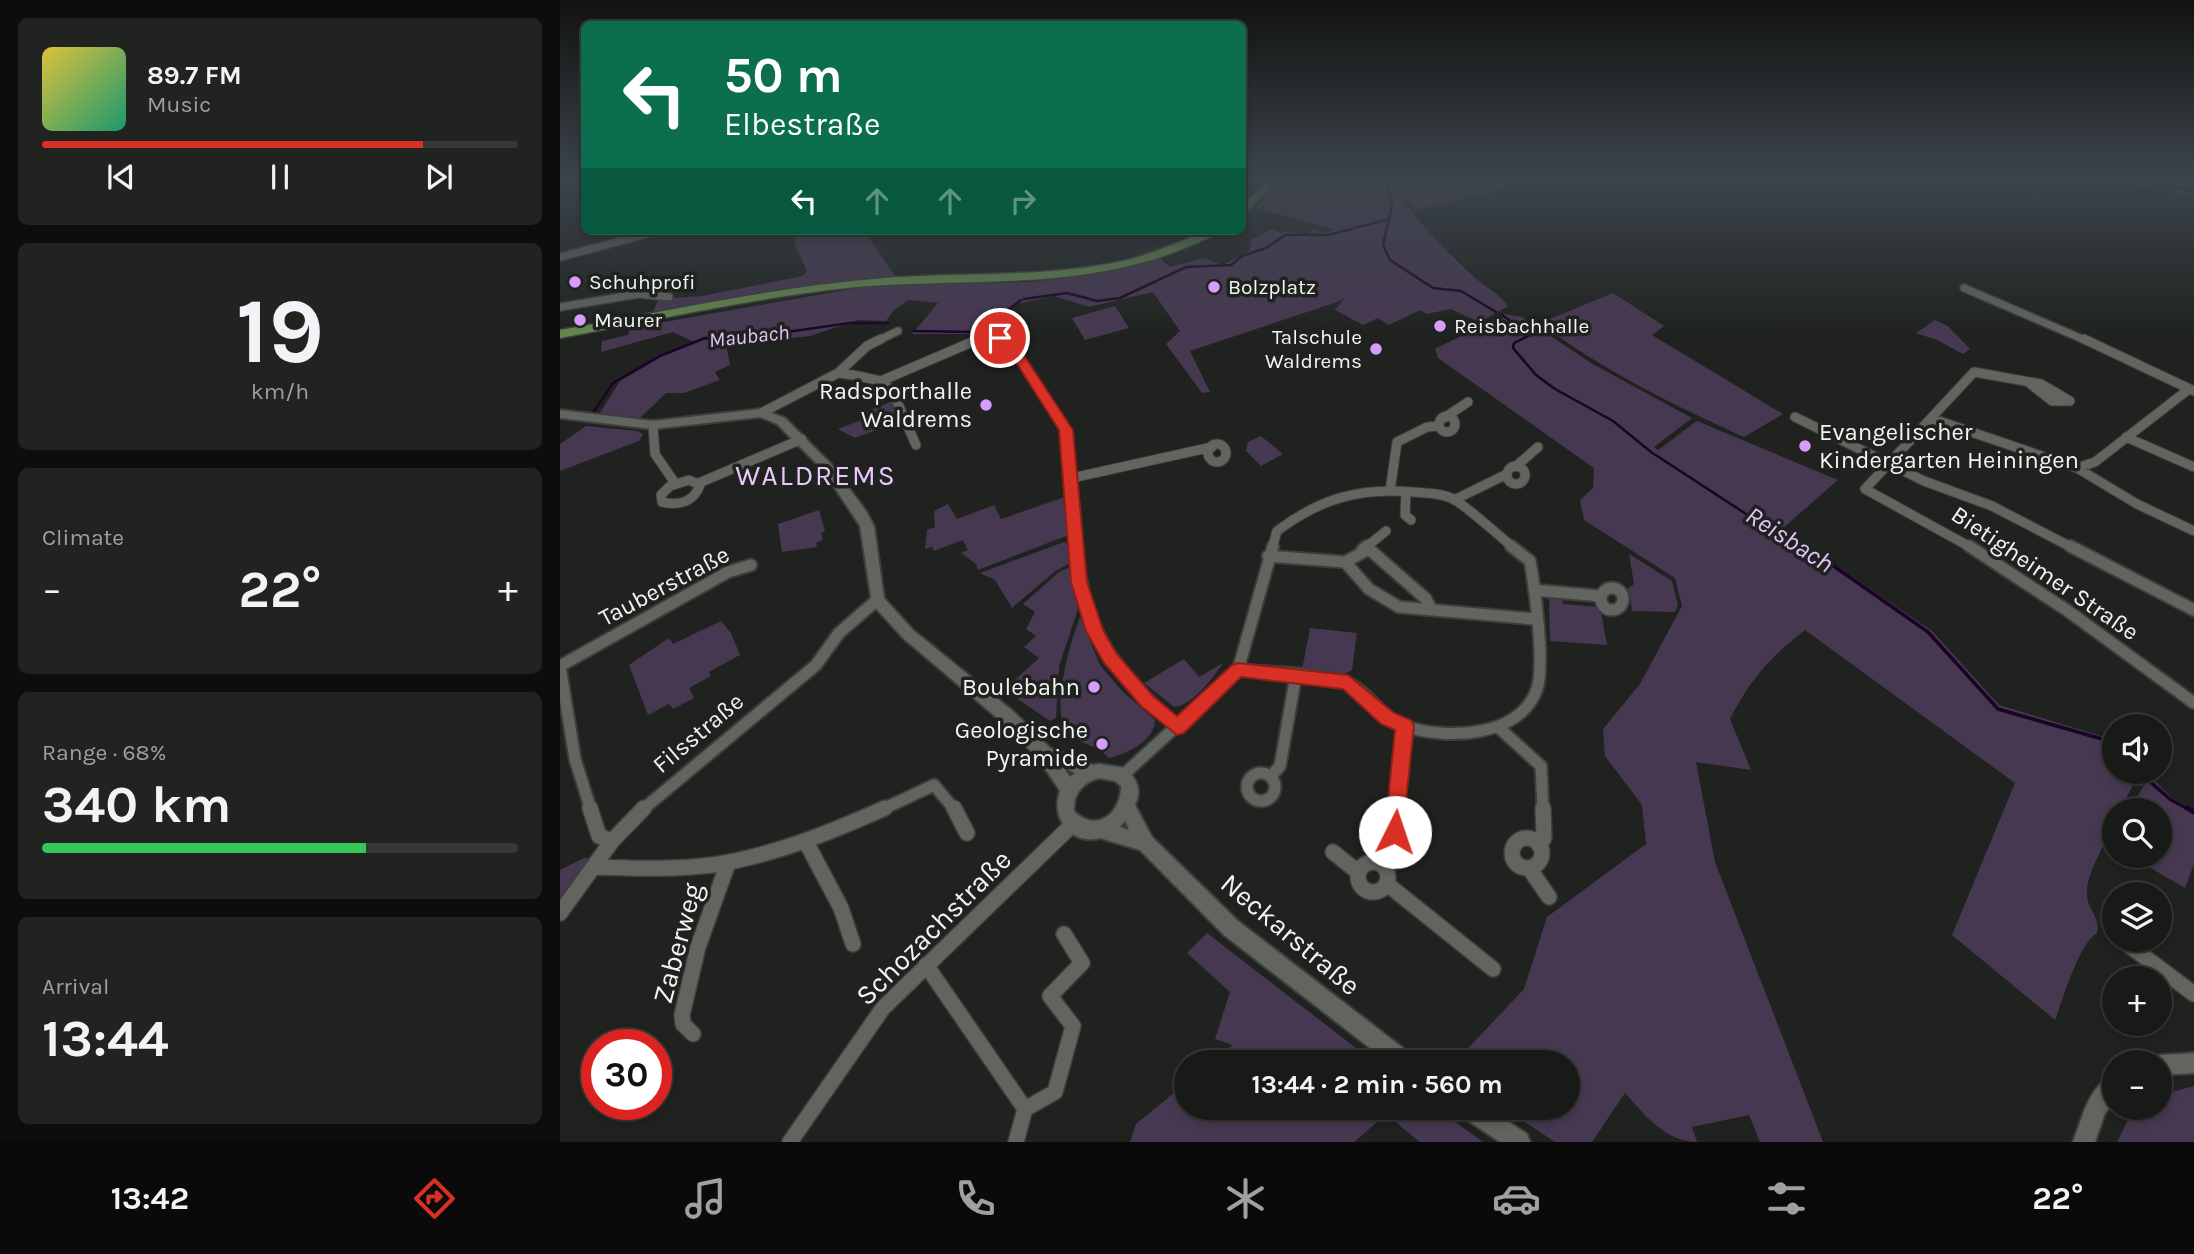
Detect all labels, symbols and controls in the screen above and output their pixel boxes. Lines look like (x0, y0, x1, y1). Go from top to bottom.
text: 50 m (724, 47, 842, 104)
icon: left (609, 49, 700, 140)
text: 89.7 FM (147, 60, 242, 91)
text: Music (147, 91, 211, 118)
text: Elbestraße (724, 106, 880, 143)
icon: previous (102, 158, 140, 196)
icon: pause (261, 158, 299, 196)
icon: next (420, 158, 458, 196)
icon: left (785, 182, 823, 220)
icon: ahead (858, 182, 896, 220)
icon: ahead (931, 182, 969, 220)
icon: right (1004, 182, 1042, 220)
place label: Schuhprofi (589, 270, 695, 294)
marker: Schuhprofi (567, 274, 583, 290)
place label: Bolzplatz (1228, 275, 1316, 299)
text: 19 (236, 279, 324, 385)
marker: Bolzplatz (1206, 279, 1222, 295)
place label: Maurer (594, 308, 662, 332)
pin (970, 308, 1030, 368)
marker: Maurer (572, 312, 588, 328)
place label: Reisbachhalle (1454, 314, 1589, 338)
marker: Reisbachhalle (1432, 318, 1448, 334)
icon: arrive (981, 319, 1019, 357)
water label: Maubach (708, 320, 790, 352)
place label: Talschule Waldrems (1265, 325, 1362, 373)
marker: Talschule Waldrems (1368, 341, 1384, 357)
place label: Radsporthalle Waldrems (819, 377, 972, 433)
text: km/h (251, 378, 309, 405)
marker: Radsporthalle Waldrems (978, 397, 994, 413)
place label: Evangelischer Kindergarten Heiningen (1819, 418, 2079, 474)
marker: Evangelischer Kindergarten Heiningen (1797, 438, 1813, 454)
district label: WALDREMS (735, 459, 897, 492)
water label: Reisbach (1740, 500, 1840, 579)
street label: Bietigheimer Straße (1946, 500, 2144, 646)
text: Climate (42, 524, 124, 551)
street label: Tauberstraße (594, 540, 734, 632)
text: 22° (238, 559, 322, 620)
text: − (42, 567, 62, 612)
text: + (498, 567, 518, 612)
place label: Boulebahn (962, 673, 1080, 701)
marker: Boulebahn (1086, 679, 1102, 695)
street label: Filsstraße (647, 687, 749, 779)
map controls (2102, 714, 2172, 1120)
button: sound (2102, 714, 2172, 784)
place label: Geologische Pyramide (955, 716, 1088, 772)
marker: Geologische Pyramide (1094, 736, 1110, 752)
text: Range · 68% (42, 739, 166, 766)
text: 340 km (42, 774, 231, 835)
position arrow (1358, 795, 1432, 869)
button: search (2102, 798, 2172, 868)
street label: Schozachstraße (849, 843, 1018, 1012)
street label: Neckarstraße (1214, 867, 1367, 1002)
street label: Zaberweg (646, 879, 709, 1007)
button: layers (2102, 882, 2172, 952)
button: + (2102, 966, 2172, 1036)
text: Arrival (42, 973, 109, 1000)
text: 13:44 (42, 1008, 169, 1069)
speed limit sign: 30 (581, 1029, 672, 1120)
button: − (2102, 1050, 2172, 1120)
text: 13:44 · 2 min · 560 m (1251, 1069, 1503, 1100)
icon: directions (410, 1174, 459, 1223)
icon: music (681, 1174, 730, 1223)
icon: phone (951, 1174, 1000, 1223)
icon: climate (1221, 1174, 1270, 1223)
icon: car (1492, 1174, 1541, 1223)
icon: filters (1762, 1174, 1811, 1223)
text: 13:42 (111, 1180, 189, 1217)
text: 22° (2032, 1180, 2083, 1217)

